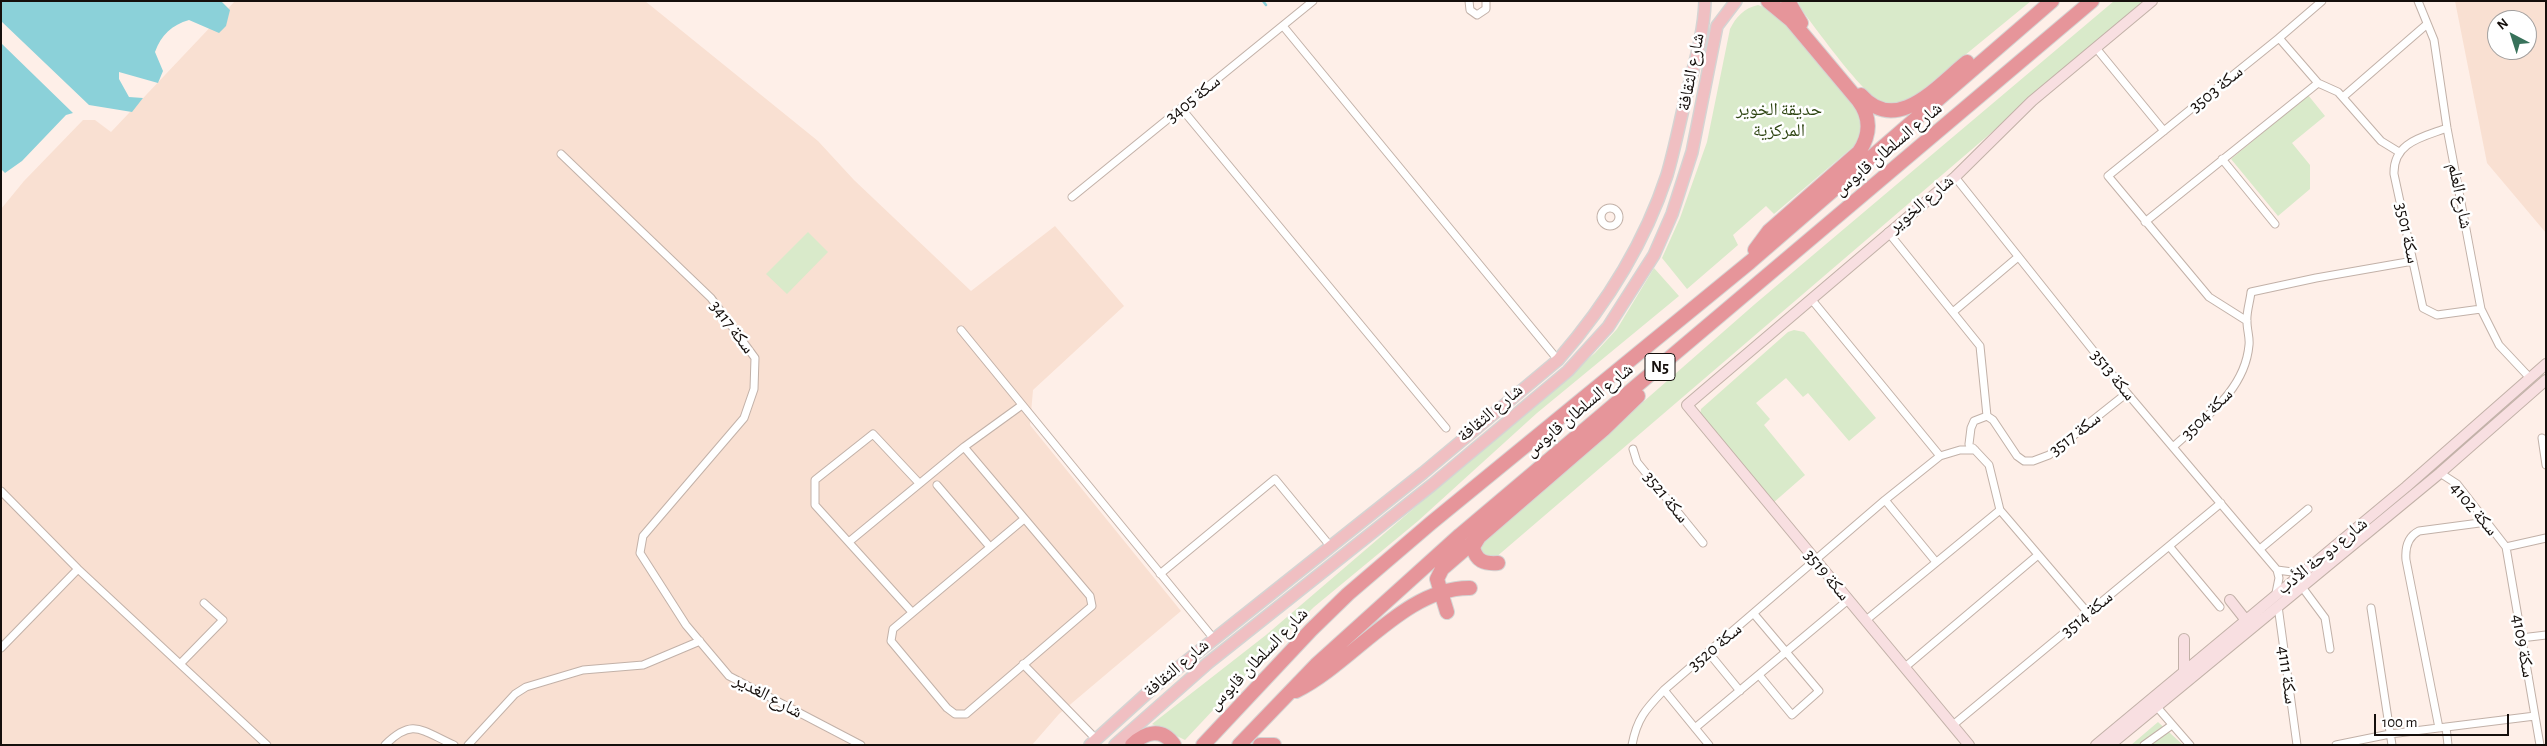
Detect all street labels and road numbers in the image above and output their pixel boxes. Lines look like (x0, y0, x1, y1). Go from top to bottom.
street label: شارع الثقافة (1673, 31, 1709, 113)
street label: سكة 3503 (2185, 61, 2247, 117)
street label: سكة 3405 (1161, 70, 1225, 128)
street label: شارع السلطان قابوس (1829, 97, 1947, 201)
street label: شارع العلم (2443, 161, 2477, 231)
street label: شارع الخوير (1884, 170, 1958, 238)
street label: سكة 3501 (2390, 201, 2424, 265)
street label: سكة 3417 (705, 296, 759, 358)
street label: سكة 3513 (2086, 345, 2140, 405)
road number: N5 (1645, 354, 1675, 381)
street label: شارع السلطان قابوس (1520, 358, 1638, 462)
street label: شارع الثقافة (1453, 379, 1527, 447)
street label: سكة 3504 (2177, 384, 2237, 444)
street label: سكة 3517 (2045, 407, 2105, 461)
street label: سكة 3521 (1639, 467, 1693, 527)
street label: سكة 4102 (2445, 478, 2503, 540)
street label: شارع دوحة الأدب (2272, 513, 2372, 599)
street label: سكة 3519 (1799, 545, 1855, 605)
street label: سكة 3514 (2057, 586, 2117, 642)
street label: شارع السلطان قابوس (1203, 603, 1313, 715)
street label: سكة 4109 (2507, 613, 2539, 679)
street label: سكة 3520 (1684, 618, 1746, 676)
street label: شارع الثقافة (1139, 634, 1213, 702)
street label: سكة 4111 (2272, 645, 2302, 705)
street label: شارع الغدير (730, 669, 806, 723)

